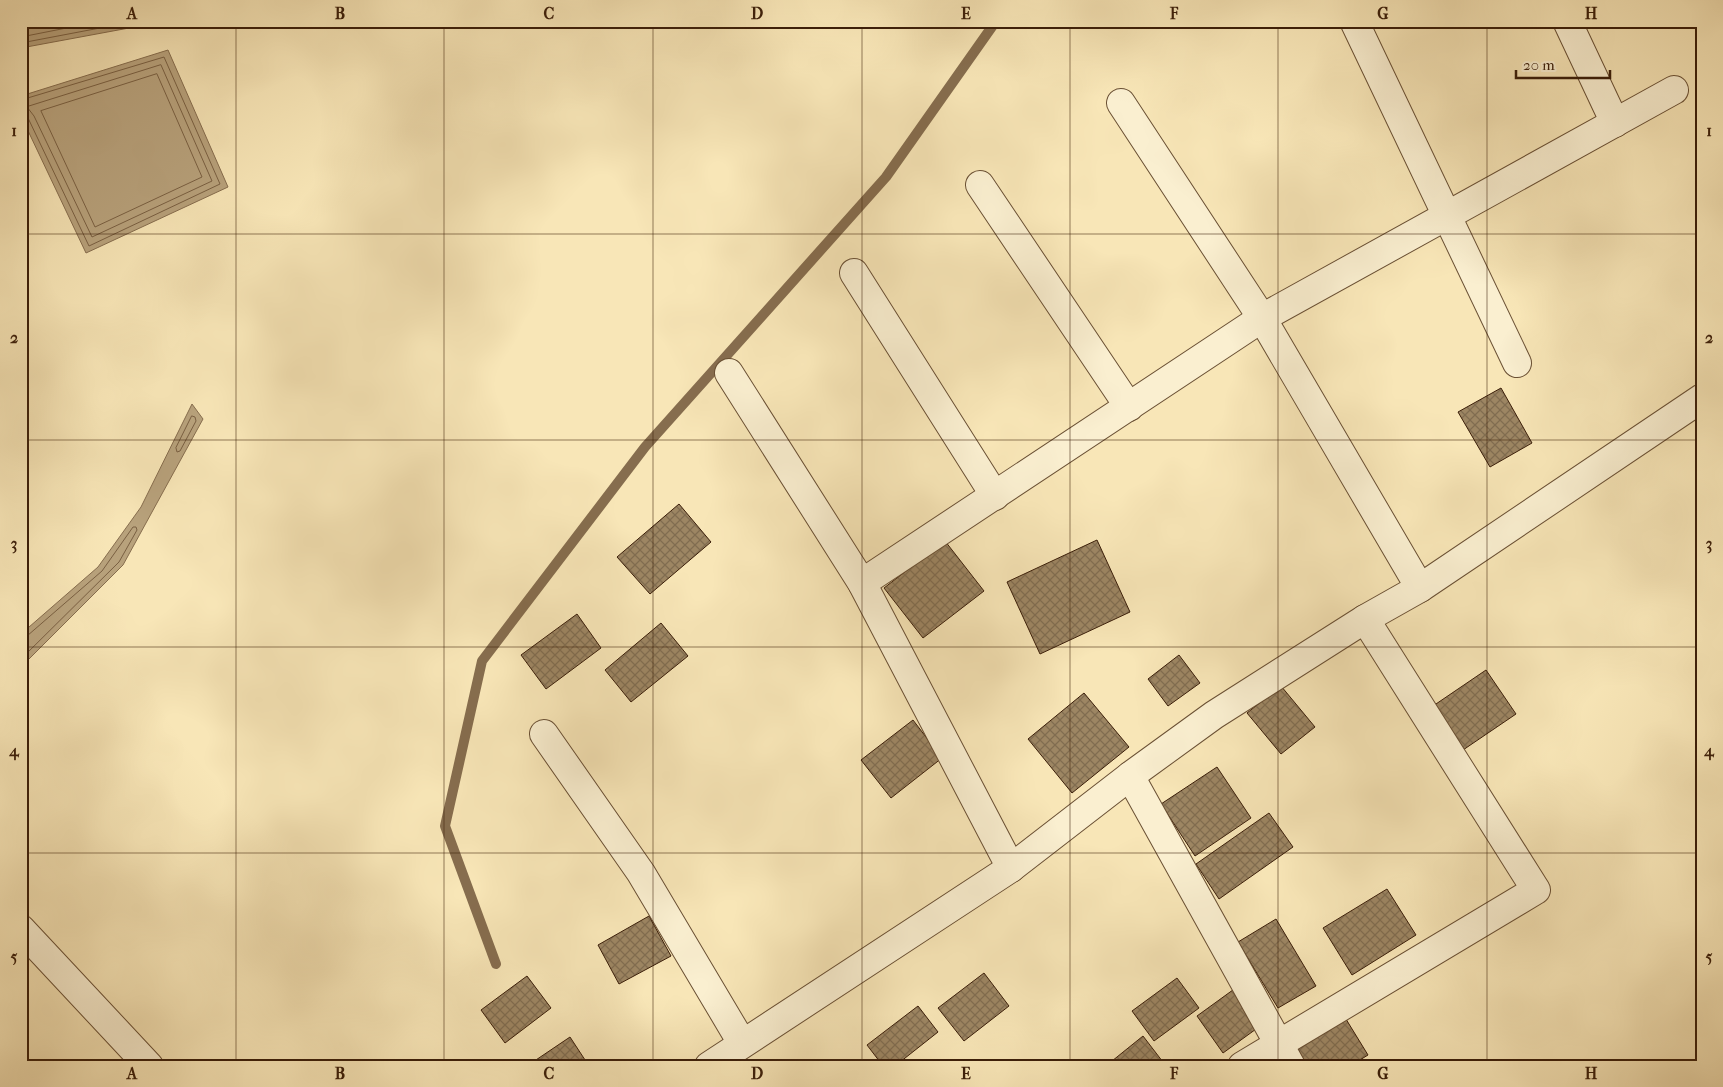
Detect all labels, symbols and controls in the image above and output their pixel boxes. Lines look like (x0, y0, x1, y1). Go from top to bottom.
text: A (126, 4, 138, 23)
text: B (335, 4, 345, 23)
text: C (544, 4, 555, 23)
text: D (751, 4, 763, 23)
text: E (961, 4, 971, 23)
text: F (1169, 4, 1179, 23)
text: G (1377, 4, 1389, 23)
text: H (1585, 4, 1598, 23)
scale bar (1516, 48, 1609, 80)
text: 20 m (1523, 56, 1555, 74)
text: 1 (11, 121, 17, 140)
text: 1 (1706, 121, 1712, 140)
text: 2 (10, 328, 18, 347)
text: 2 (1705, 328, 1713, 347)
text: 3 (11, 534, 17, 554)
text: 3 (1706, 534, 1712, 554)
text: 4 (8, 741, 20, 761)
text: 4 (1703, 741, 1715, 761)
text: 5 (11, 947, 18, 966)
text: 5 (1706, 947, 1713, 966)
text: A (126, 1064, 138, 1083)
text: B (335, 1064, 345, 1083)
text: C (544, 1064, 555, 1083)
text: D (751, 1064, 763, 1083)
text: E (961, 1064, 971, 1083)
text: F (1169, 1064, 1179, 1083)
text: G (1377, 1064, 1389, 1083)
text: H (1585, 1064, 1598, 1083)

